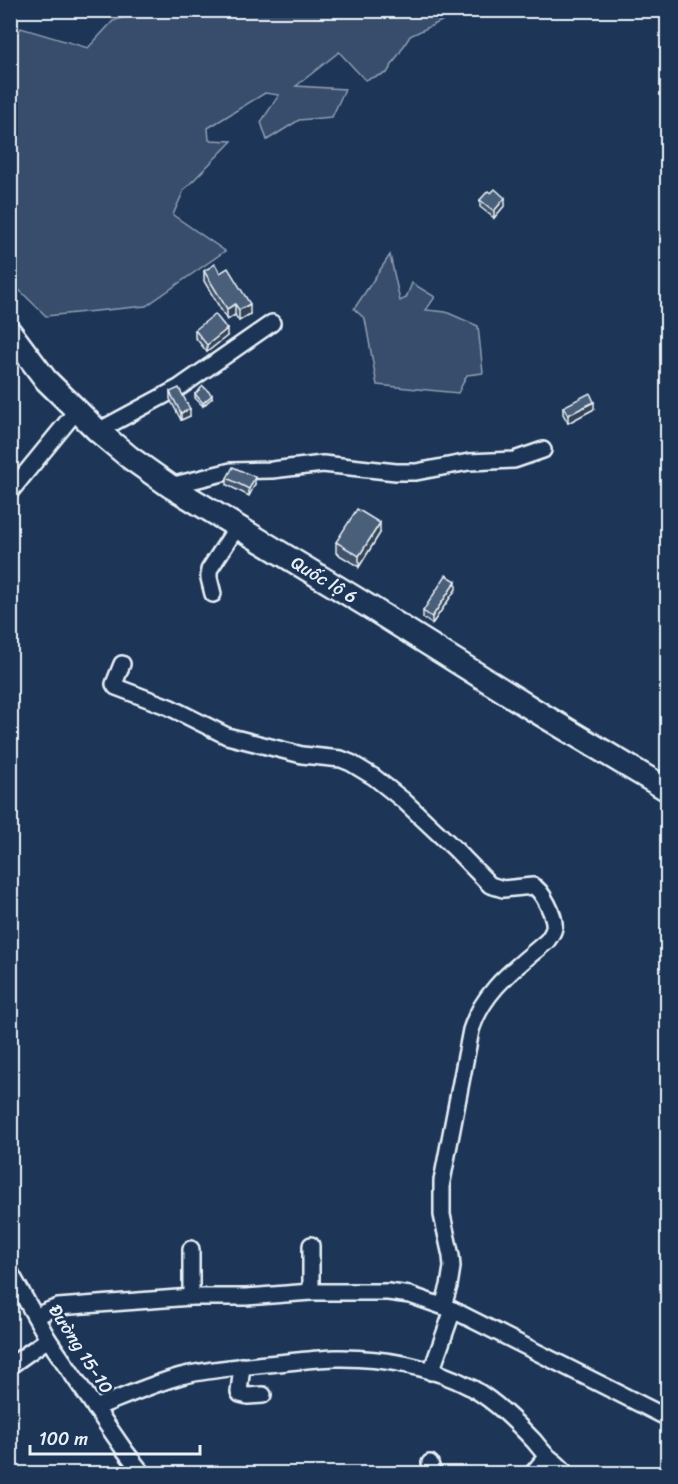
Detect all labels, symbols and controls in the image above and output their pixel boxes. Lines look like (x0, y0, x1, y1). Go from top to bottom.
street label: Quốc lộ 6 (285, 547, 364, 612)
street label: Đường 15-10 (40, 1297, 122, 1401)
scale bar (30, 1418, 200, 1456)
text: 100 m (39, 1423, 88, 1455)

